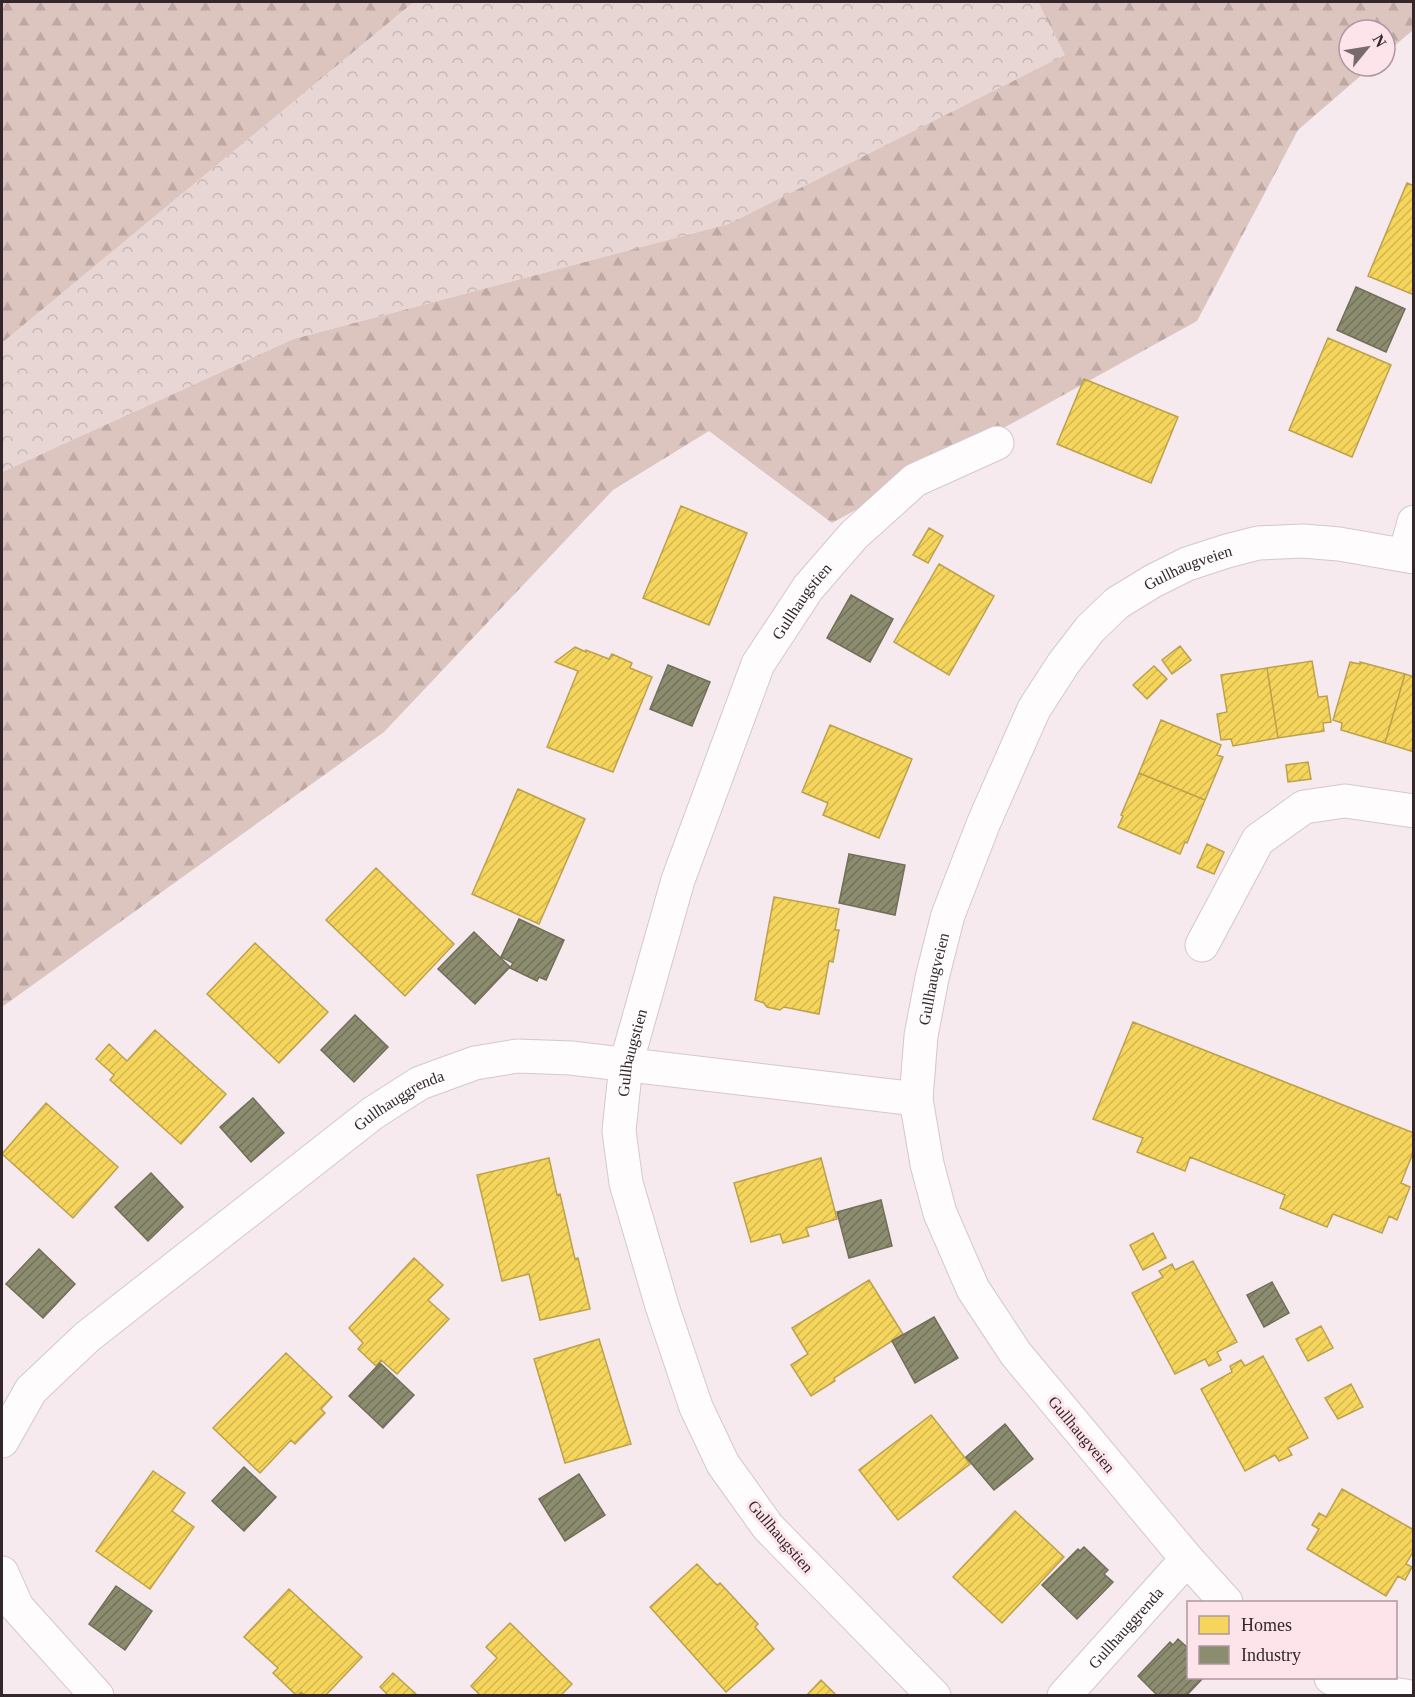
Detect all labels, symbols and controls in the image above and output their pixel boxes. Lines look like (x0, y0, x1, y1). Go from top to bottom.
north arrow (1337, 18, 1397, 78)
text: N (1369, 31, 1390, 50)
street label: Gullhaugveien (1141, 542, 1234, 594)
street label: Gullhaugstien (769, 560, 835, 643)
street label: Gullhaugveien (915, 931, 952, 1027)
street label: Gullhaugstien (615, 1007, 650, 1098)
street label: Gullhauggrenda (350, 1067, 446, 1134)
street label: Gullhaugveien (1044, 1393, 1118, 1477)
street label: Gullhaugstien (744, 1497, 816, 1576)
street label: Gullhauggrenda (1085, 1584, 1167, 1672)
legend (1187, 1601, 1397, 1679)
text: Homes (1241, 1615, 1292, 1635)
text: Industry (1241, 1645, 1301, 1665)

